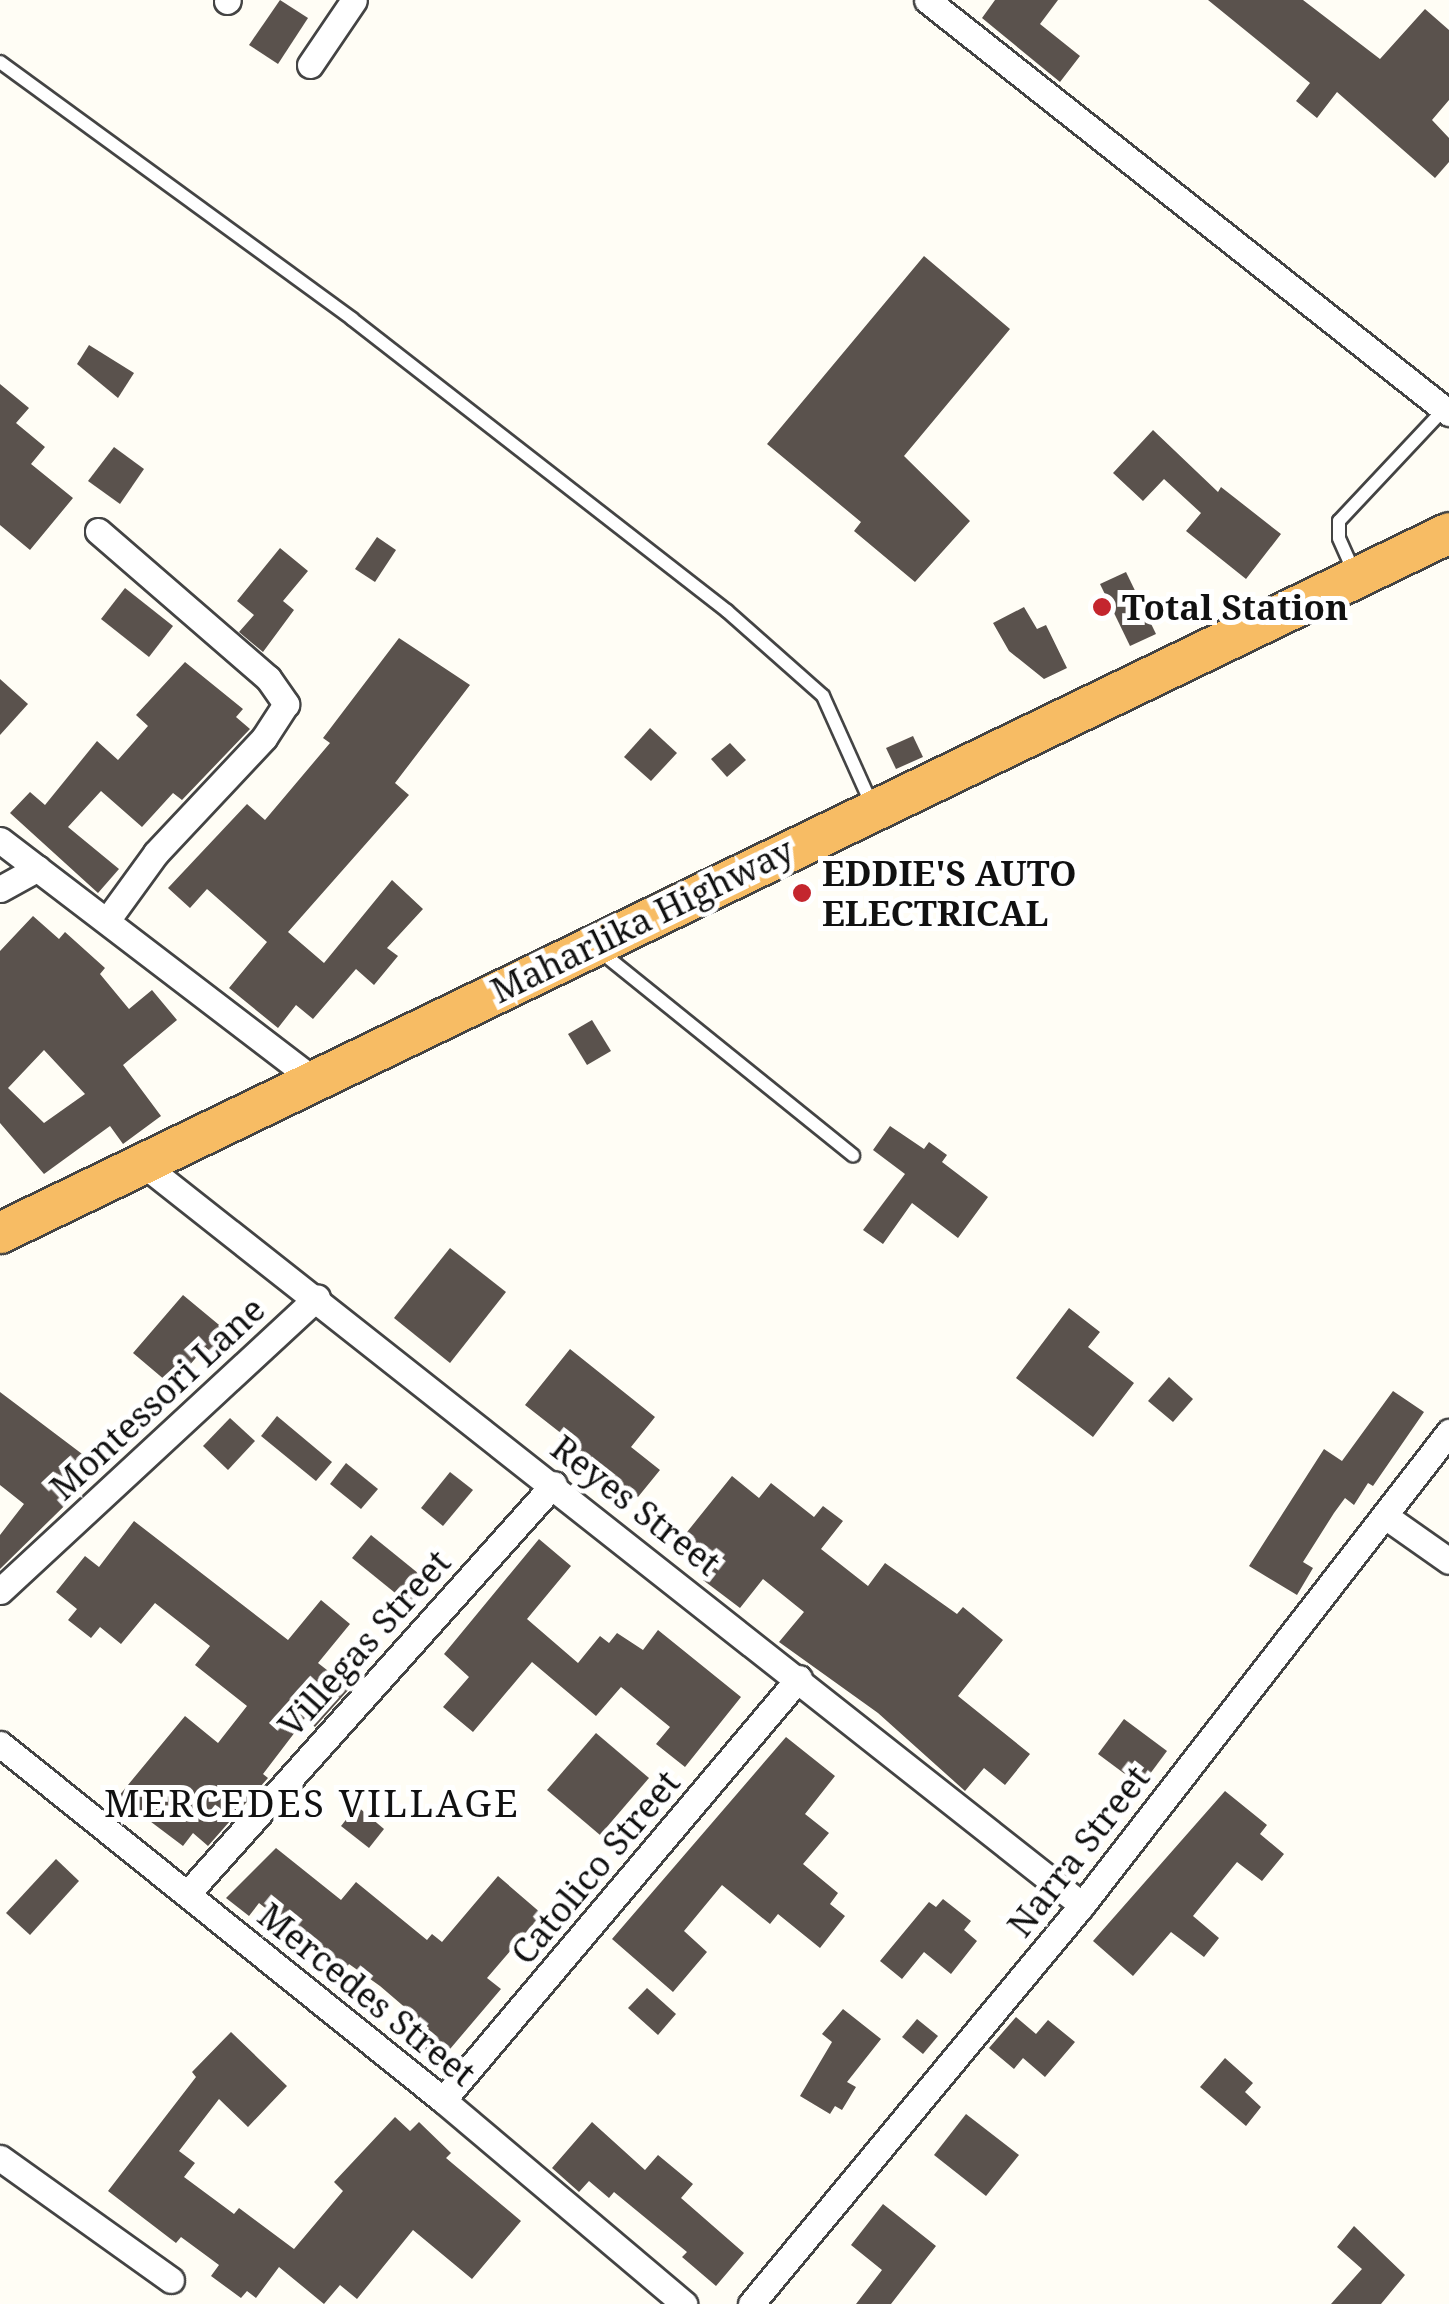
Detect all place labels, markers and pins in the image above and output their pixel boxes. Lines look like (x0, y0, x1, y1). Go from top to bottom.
place label: Total Station (1122, 586, 1348, 628)
marker: Total Station (1091, 596, 1113, 618)
place label: EDDIE'S AUTO ELECTRICAL (822, 852, 1076, 934)
marker: EDDIE'S AUTO ELECTRICAL (791, 882, 813, 904)

